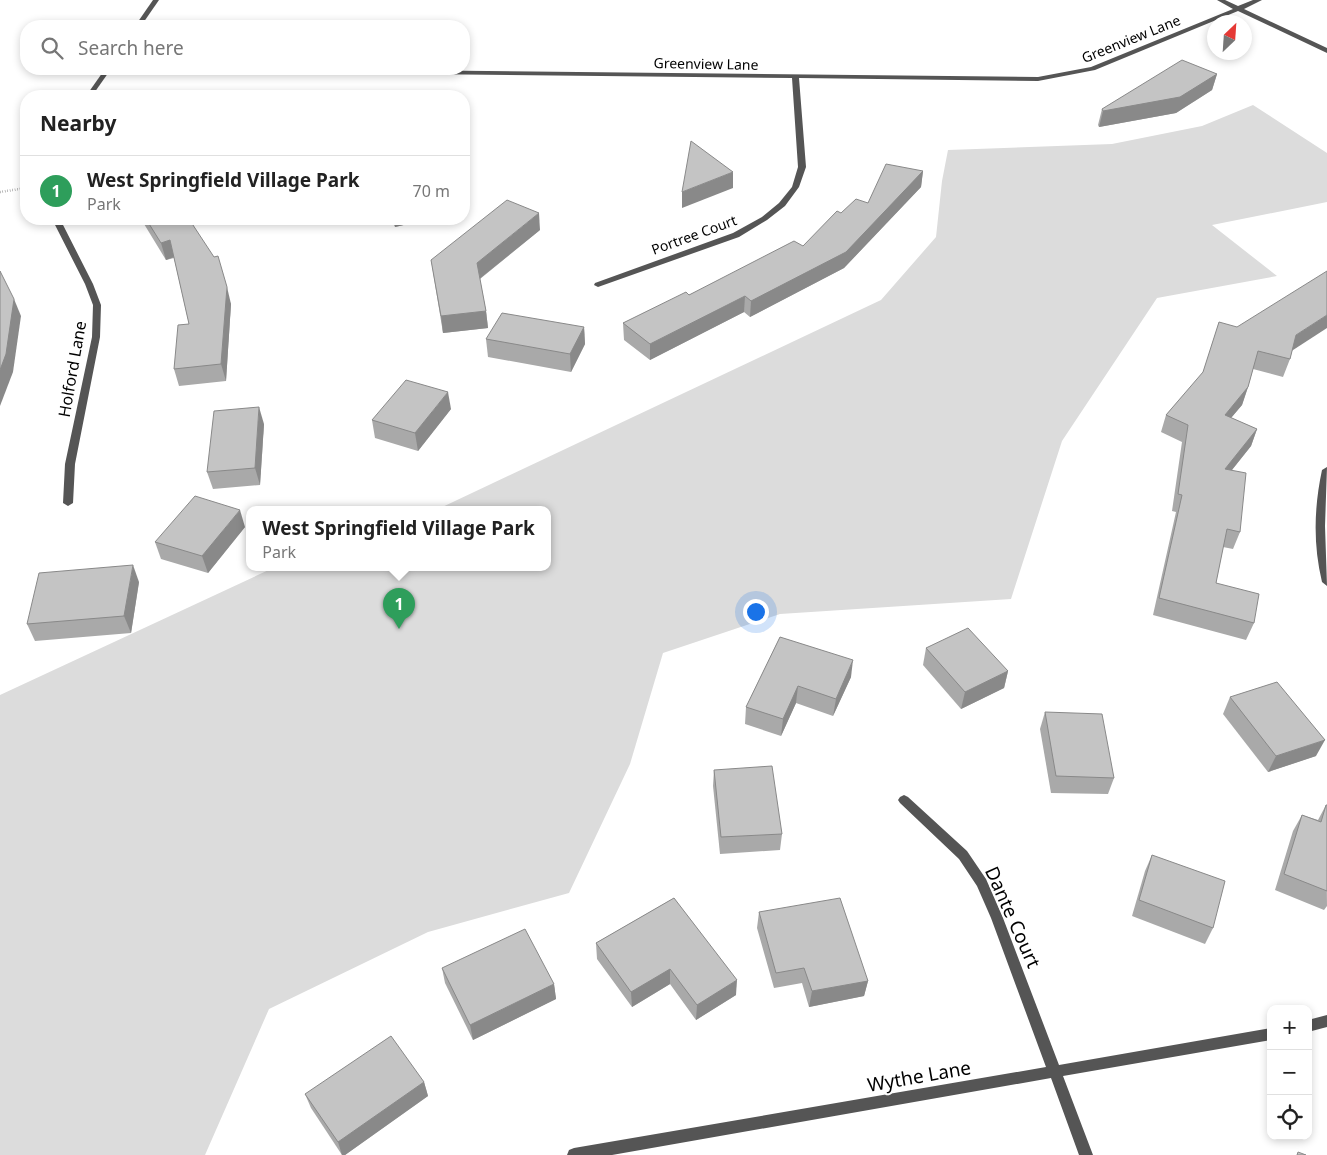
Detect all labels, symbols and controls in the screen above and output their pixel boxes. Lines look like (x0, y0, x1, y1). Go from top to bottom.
street label: Greenview Lane (1079, 10, 1183, 67)
north arrow (1207, 15, 1252, 60)
search box (20, 20, 470, 75)
icon: search (38, 34, 66, 62)
text: Search here (78, 35, 184, 61)
street label: Greenview Lane (653, 53, 759, 74)
text: Nearby (40, 109, 116, 137)
text: West Springfield Village Park (87, 167, 360, 193)
text: 1 (51, 180, 61, 202)
text: 70 m (413, 180, 450, 202)
text: Park (87, 193, 121, 215)
street label: Portree Court (649, 210, 739, 259)
street label: Holford Lane (53, 319, 91, 419)
popup (246, 506, 551, 571)
text: West Springfield Village Park (262, 515, 535, 541)
text: Park (262, 541, 296, 563)
pin: 1 (383, 588, 415, 629)
your location (743, 599, 769, 625)
street label: Dante Court (979, 862, 1047, 972)
map controls (1267, 1005, 1312, 1140)
button: + (1267, 1005, 1312, 1050)
button: − (1267, 1050, 1312, 1095)
street label: Wythe Lane (865, 1054, 973, 1098)
button: locate (1267, 1095, 1312, 1140)

